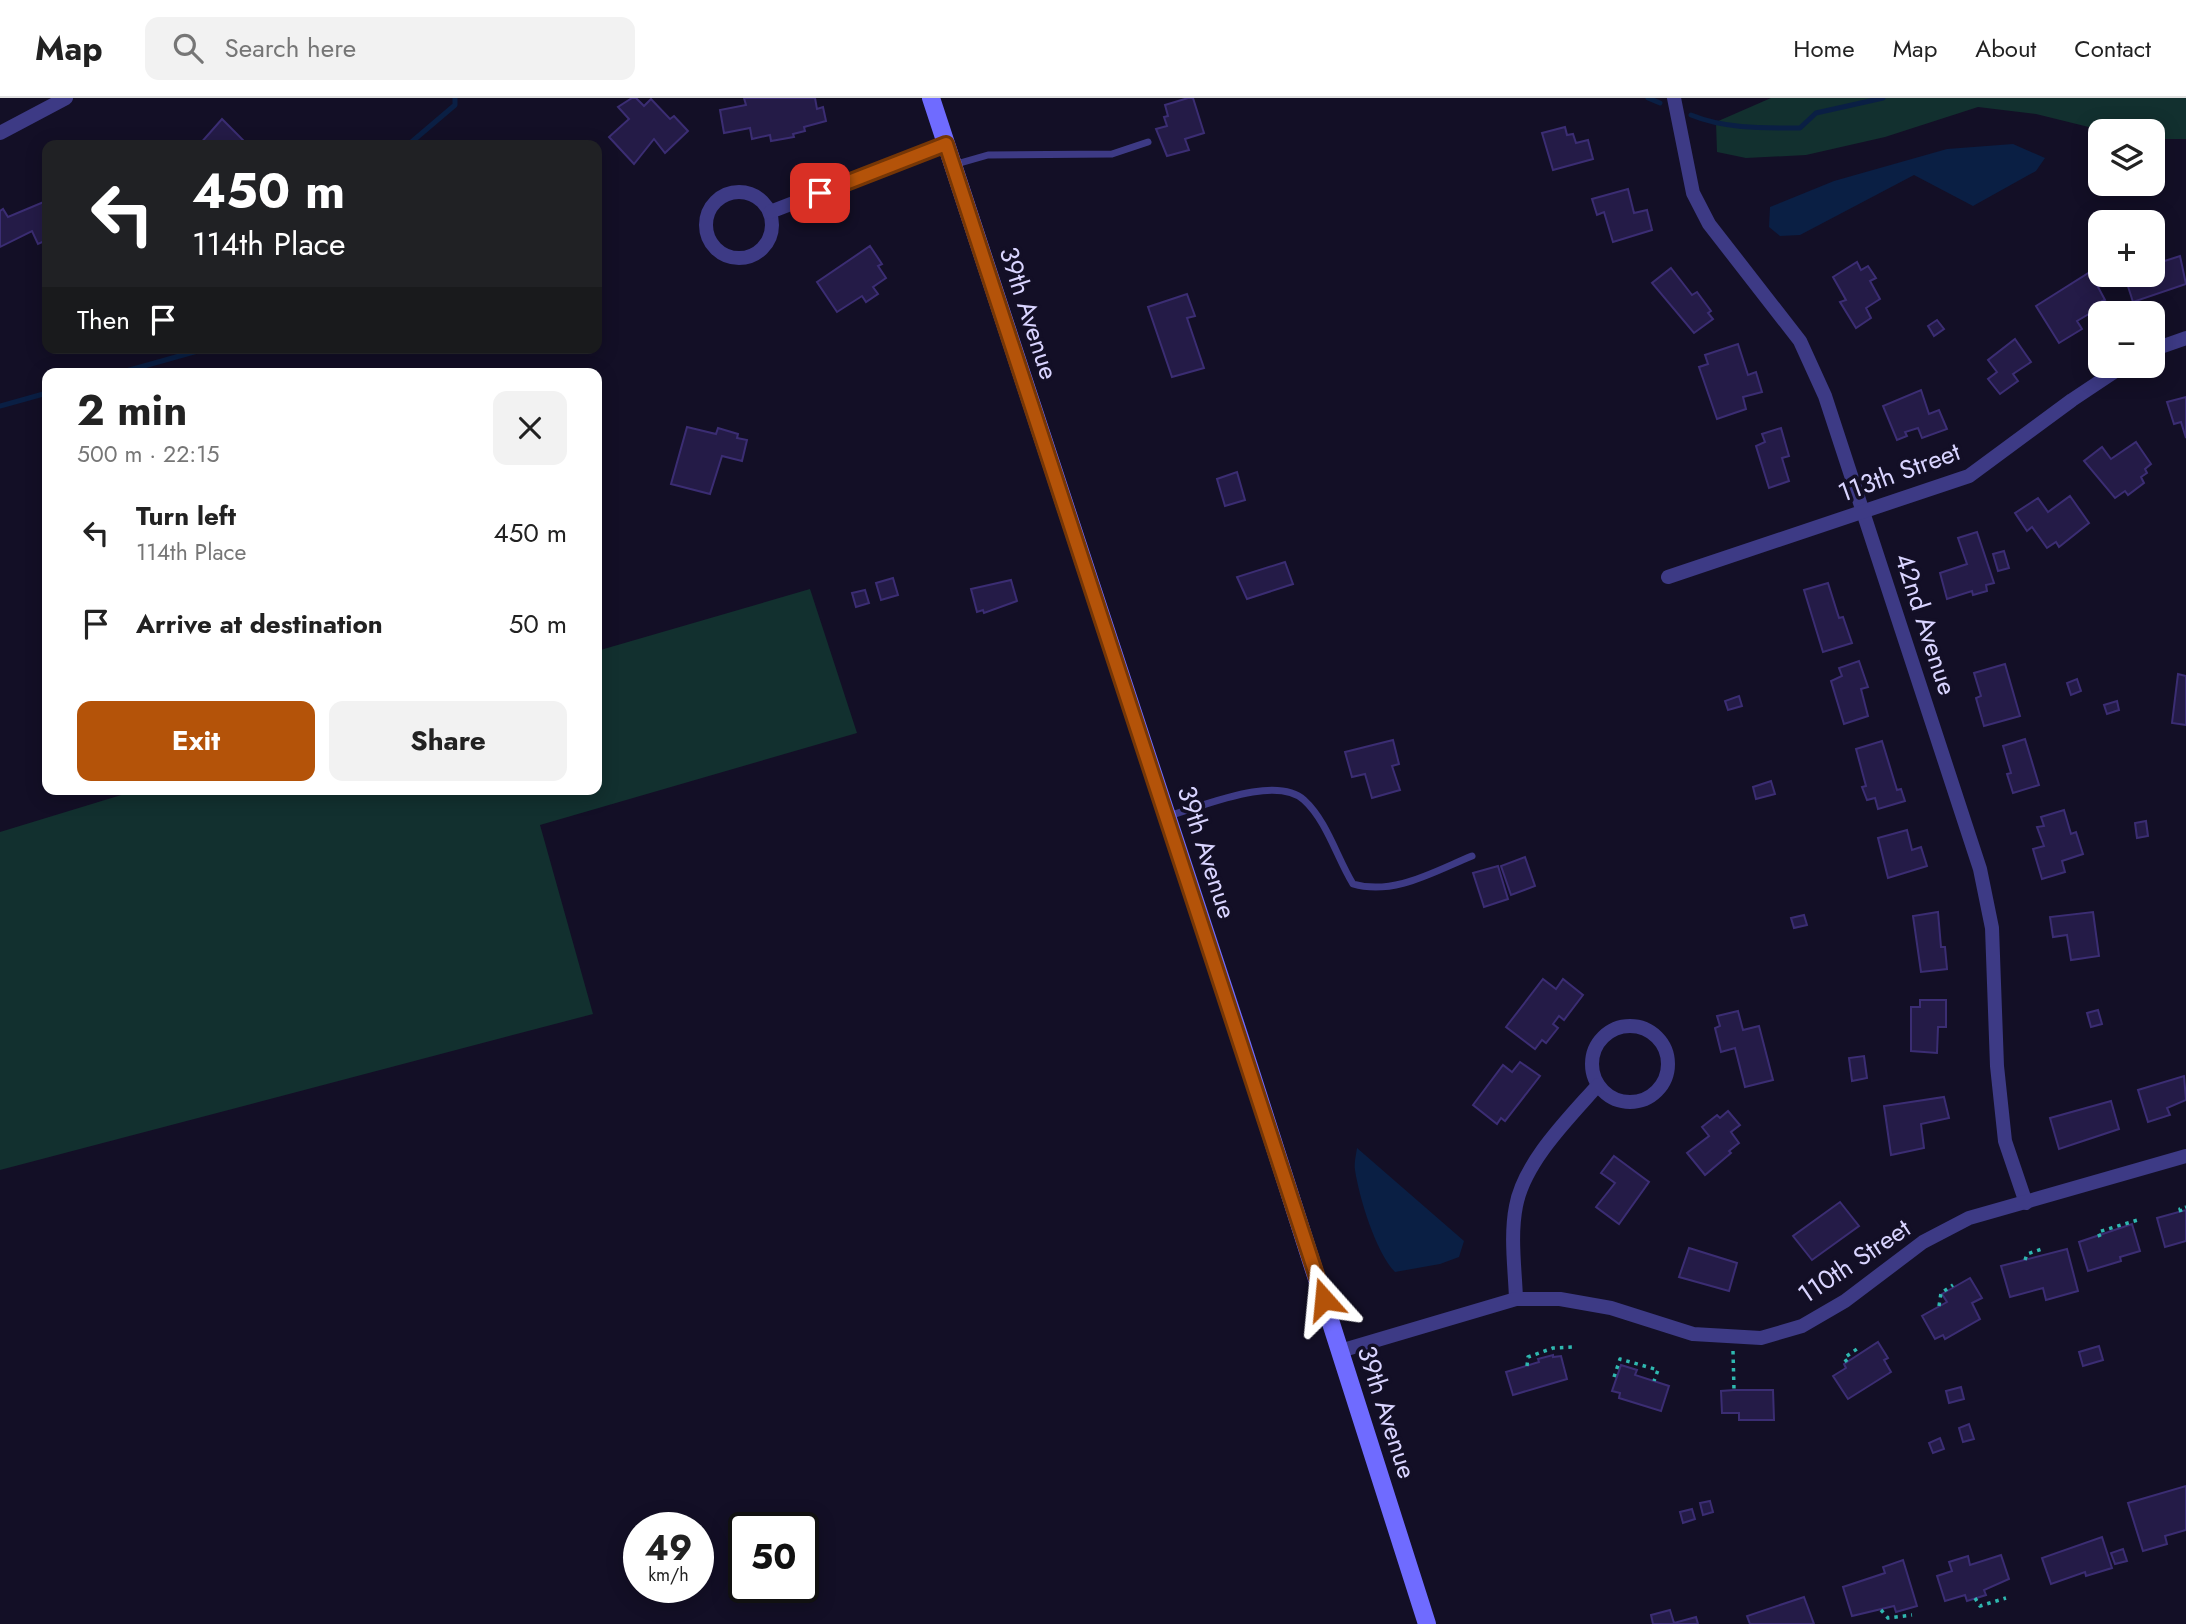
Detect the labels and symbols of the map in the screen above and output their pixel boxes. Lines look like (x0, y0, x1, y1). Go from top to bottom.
pin (790, 163, 850, 223)
street label: 39th Avenue (990, 242, 1068, 384)
street label: 113th Street (1833, 432, 1966, 512)
street label: 42nd Avenue (1885, 548, 1967, 700)
street label: 39th Avenue (1168, 781, 1246, 923)
street label: 110th Street (1790, 1209, 1919, 1313)
position arrow (1287, 1262, 1361, 1336)
street label: 39th Avenue (1348, 1341, 1426, 1483)
speed limit sign: 50 (728, 1512, 819, 1603)

